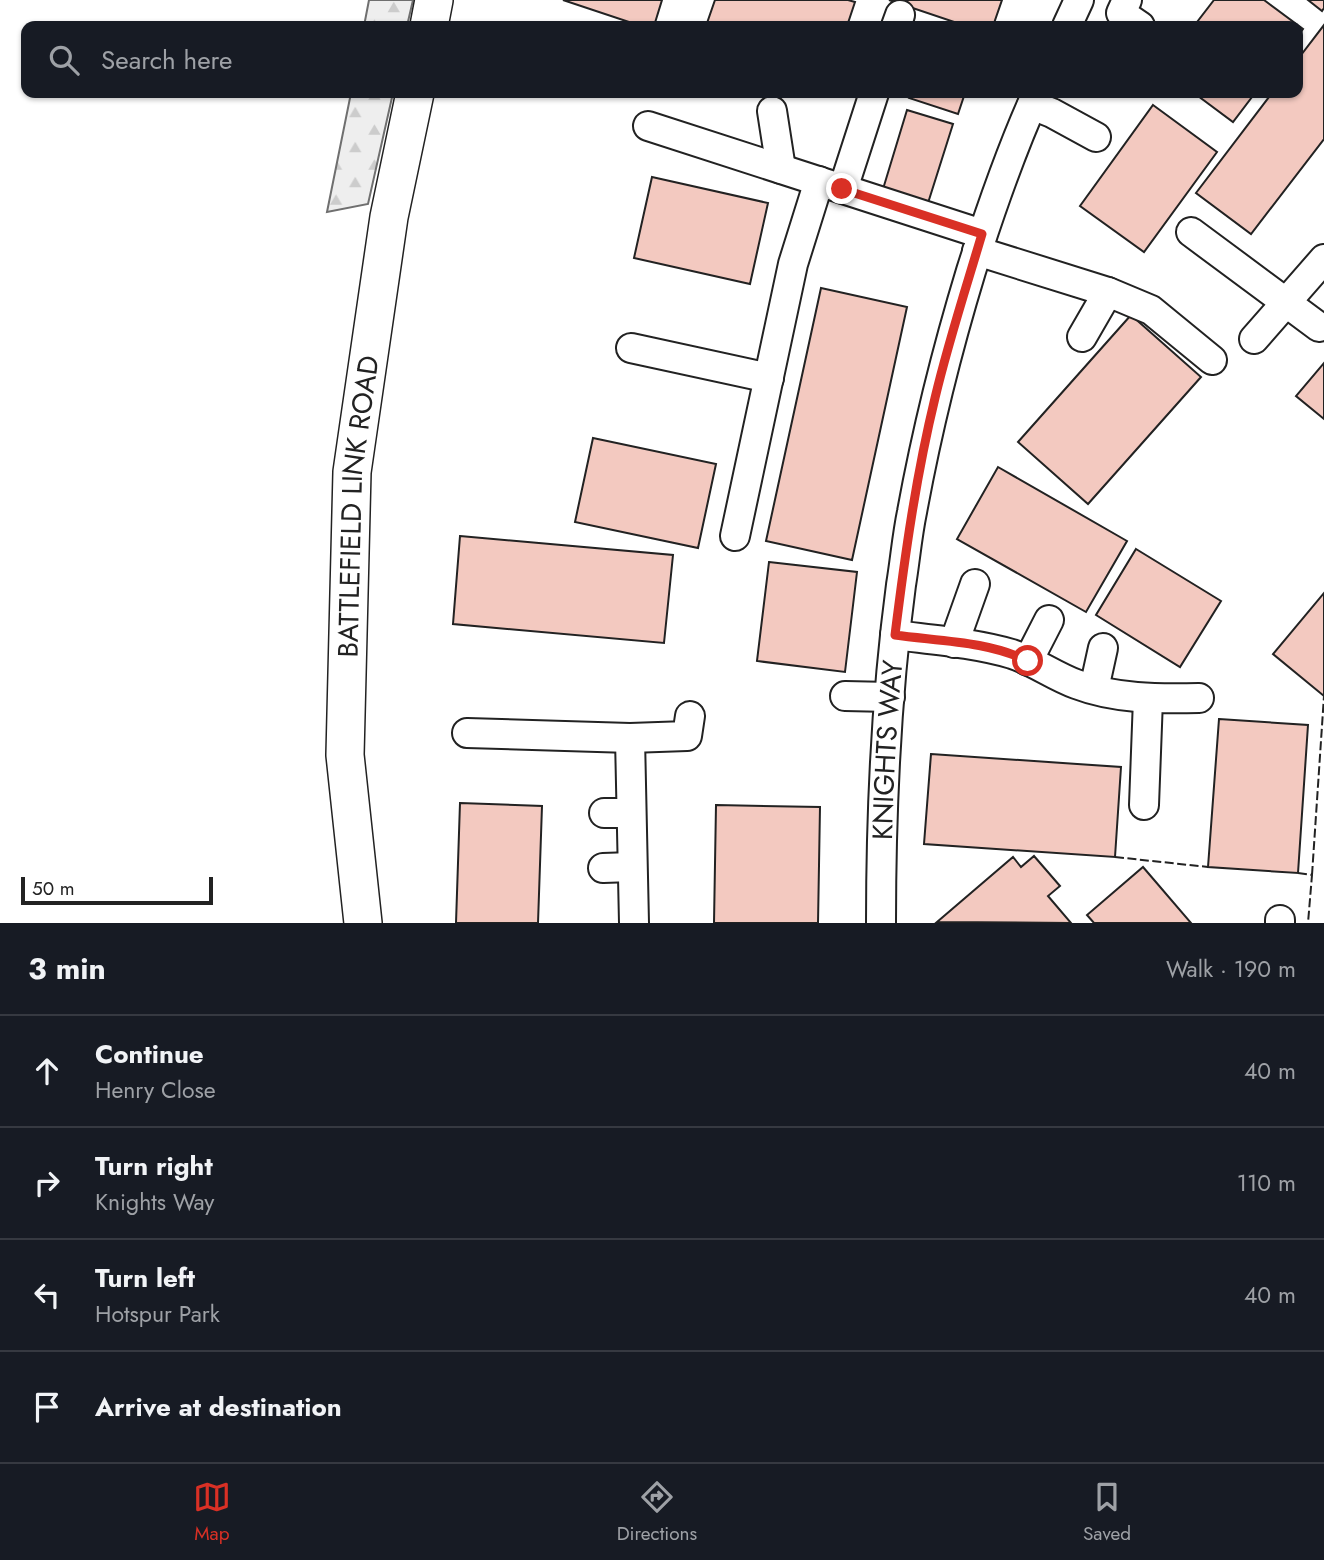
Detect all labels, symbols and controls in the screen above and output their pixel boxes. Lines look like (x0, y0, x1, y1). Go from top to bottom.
search box (21, 21, 1303, 98)
icon: search (45, 41, 83, 79)
text: Search here (101, 41, 233, 79)
route end (826, 173, 857, 204)
street label: BATTLEFIELD LINK ROAD (327, 353, 390, 658)
route start (1012, 645, 1043, 676)
street label: KNIGHTS WAY (862, 658, 913, 841)
scale bar (21, 874, 214, 906)
text: 50 m (32, 875, 75, 902)
text: 3 min (28, 947, 106, 990)
text: Walk · 190 m (1166, 952, 1296, 986)
text: Continue (95, 1035, 204, 1073)
icon: ahead (28, 1052, 66, 1090)
text: 40 m (1244, 1054, 1296, 1088)
text: Henry Close (95, 1073, 216, 1107)
text: Turn right (95, 1147, 213, 1185)
icon: right (28, 1164, 66, 1202)
text: 110 m (1237, 1166, 1296, 1200)
text: Knights Way (95, 1185, 214, 1219)
text: Turn left (95, 1259, 195, 1297)
icon: left (28, 1276, 66, 1314)
text: 40 m (1244, 1278, 1296, 1312)
text: Hotspur Park (95, 1297, 220, 1331)
icon: arrive (28, 1388, 66, 1426)
text: Arrive at destination (95, 1388, 342, 1426)
tab: Map (193, 1478, 231, 1547)
tab: Directions (617, 1478, 697, 1547)
tab: Saved (1083, 1478, 1131, 1547)

